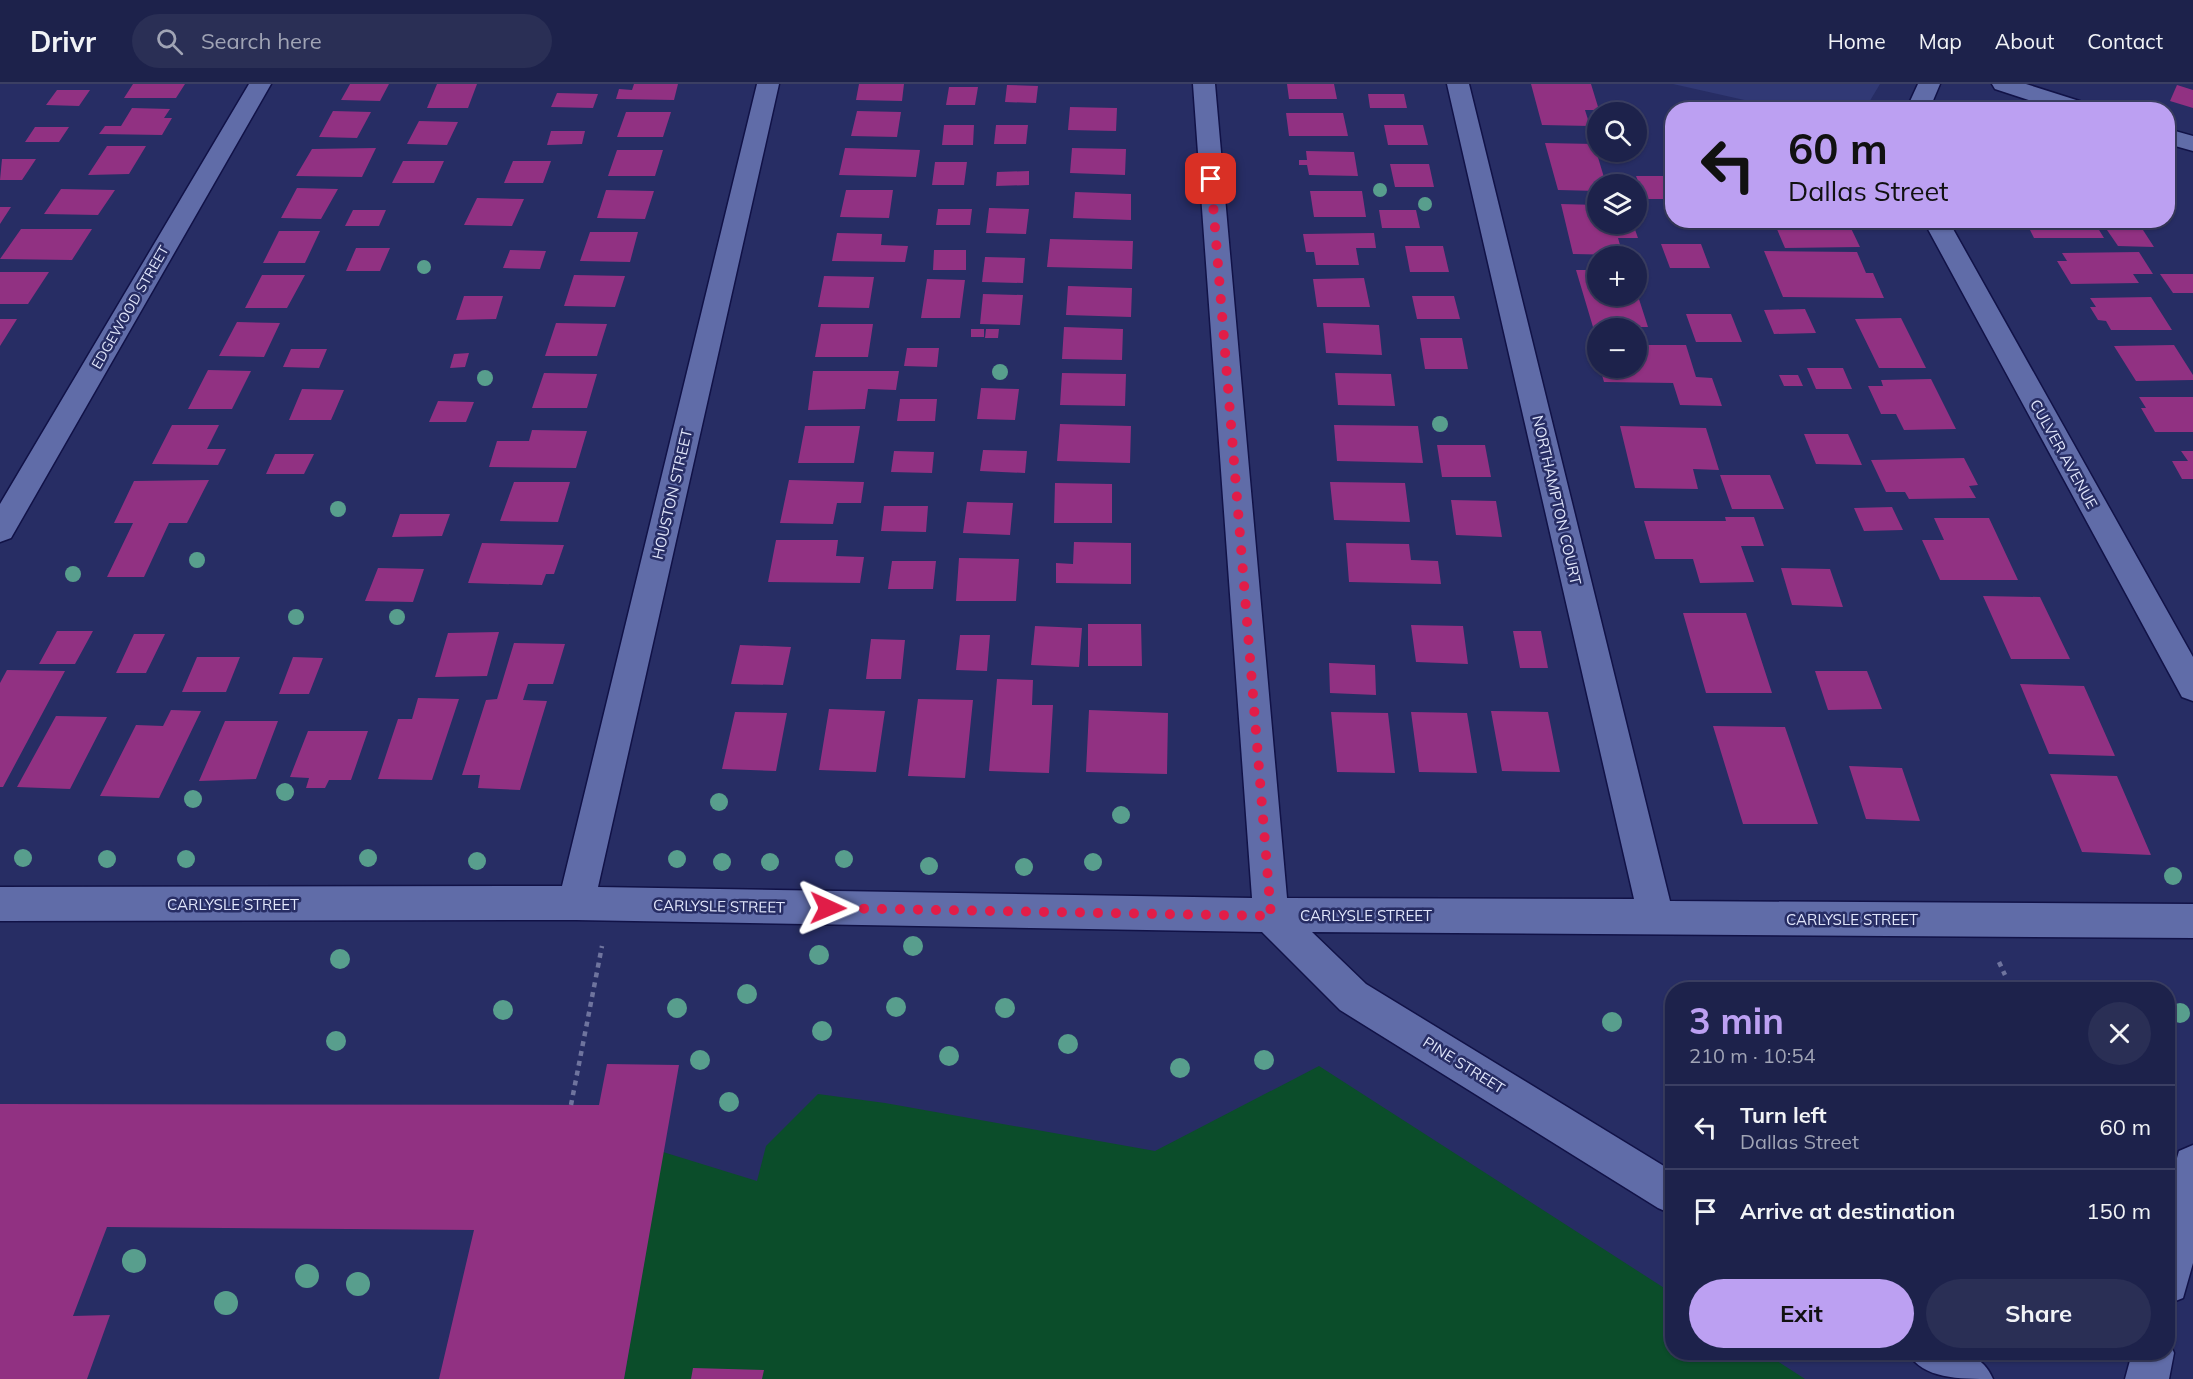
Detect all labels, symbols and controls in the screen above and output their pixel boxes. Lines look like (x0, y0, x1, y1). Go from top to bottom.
search box (132, 14, 552, 68)
text: Drivr (30, 24, 96, 59)
icon: search (153, 25, 186, 58)
text: Search here (201, 27, 322, 55)
text: Home (1828, 28, 1886, 54)
text: Map (1919, 28, 1962, 54)
text: About (1995, 28, 2054, 54)
text: Contact (2087, 28, 2163, 54)
map controls (1587, 102, 1647, 378)
button: search (1587, 102, 1647, 162)
text: 60 m (1788, 122, 1888, 175)
icon: left (1689, 126, 1767, 204)
pin (1185, 153, 1236, 204)
icon: arrive (1194, 162, 1227, 195)
button: layers (1587, 174, 1647, 234)
text: Dallas Street (1788, 174, 1949, 208)
street label: EDGEWOOD STREET (87, 242, 173, 372)
button: + (1587, 246, 1647, 306)
button: − (1587, 318, 1647, 378)
street label: CULVER AVENUE (2026, 396, 2102, 512)
street label: NORTHAMPTON COURT (1528, 413, 1586, 587)
street label: HOUSTON STREET (648, 427, 696, 561)
position arrow (796, 876, 860, 940)
street label: CARLYSLE STREET (167, 895, 299, 914)
street label: CARLYSLE STREET (653, 895, 785, 917)
street label: CARLYSLE STREET (1300, 906, 1432, 925)
street label: CARLYSLE STREET (1786, 910, 1918, 929)
text: 3 min (1689, 998, 1784, 1043)
button: close (2088, 1002, 2151, 1065)
street label: PINE STREET (1420, 1032, 1508, 1098)
text: 210 m · 10:54 (1689, 1043, 1815, 1068)
text: Turn left (1740, 1101, 1827, 1129)
icon: left (1689, 1111, 1722, 1144)
text: 60 m (2100, 1113, 2151, 1141)
text: Dallas Street (1740, 1129, 1859, 1154)
icon: arrive (1689, 1195, 1722, 1228)
text: Arrive at destination (1740, 1197, 1955, 1225)
text: 150 m (2086, 1197, 2151, 1225)
button: Exit (1689, 1279, 1914, 1348)
button: Share (1926, 1279, 2151, 1348)

